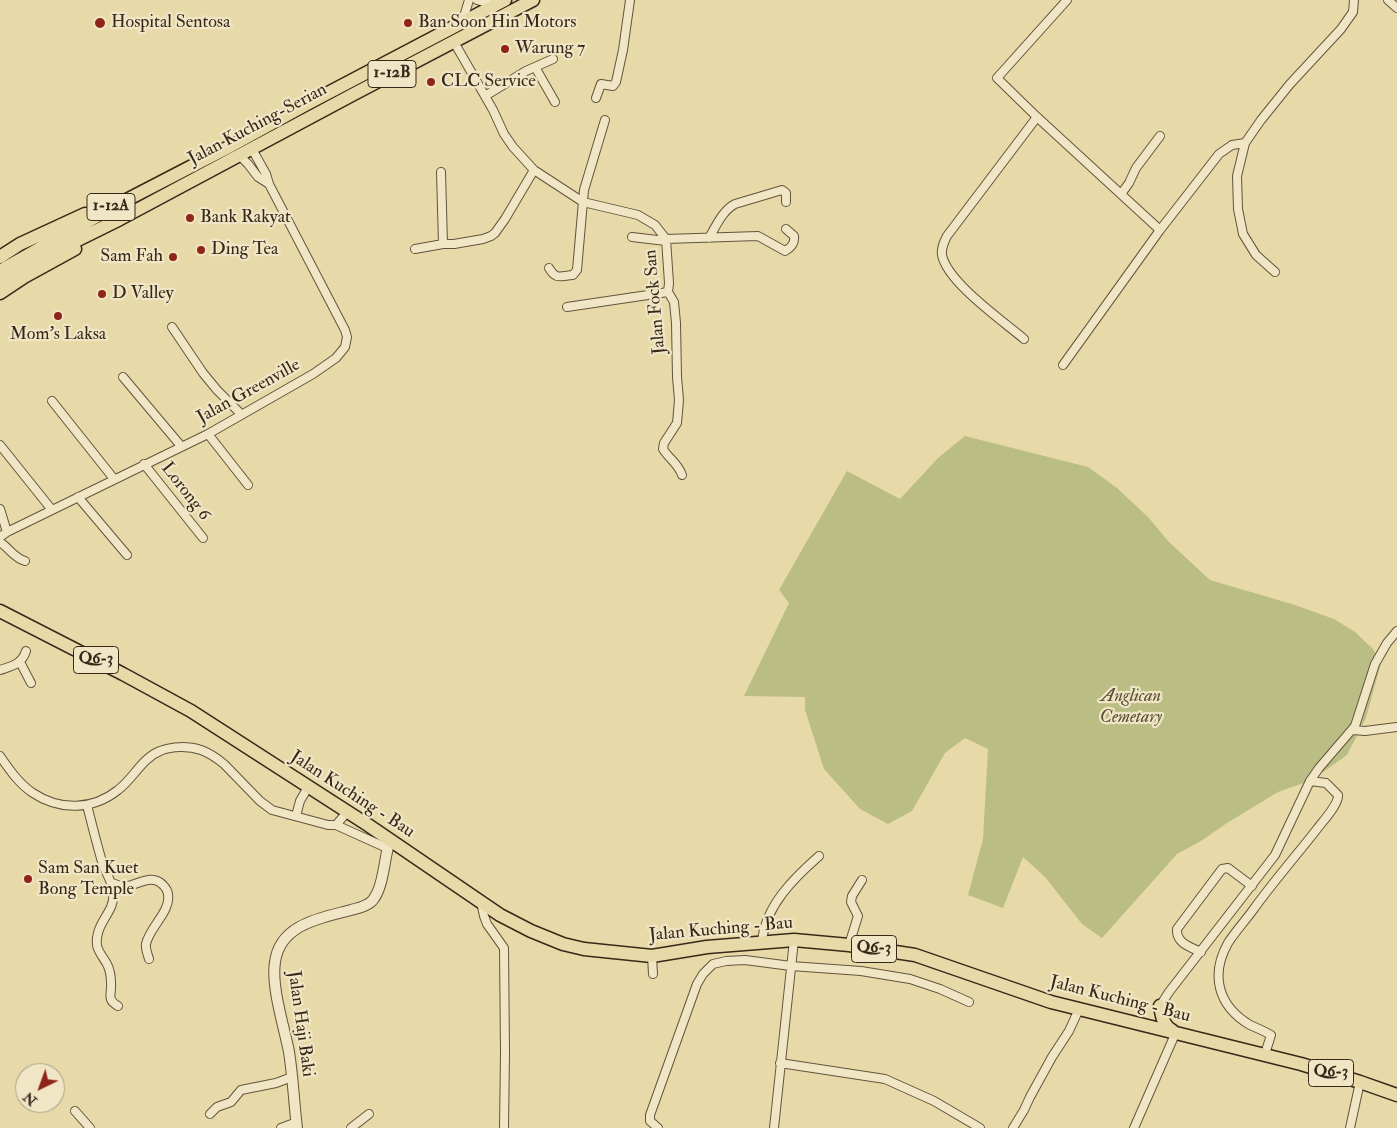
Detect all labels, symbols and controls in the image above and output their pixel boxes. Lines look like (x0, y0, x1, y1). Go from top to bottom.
place label: Hospital Sentosa (111, 12, 230, 34)
place label: Ban Soon Hin Motors (418, 12, 576, 34)
marker: Hospital Sentosa (93, 16, 107, 30)
marker: Ban Soon Hin Motors (402, 17, 414, 29)
place label: Warung 7 (515, 38, 585, 60)
marker: Warung 7 (499, 43, 511, 55)
road number: 1-12B (368, 61, 416, 88)
place label: CLC Service (441, 71, 536, 93)
marker: CLC Service (425, 76, 437, 88)
street label: Jalan Kuching-Serian (185, 79, 331, 171)
road number: 1-12A (87, 193, 135, 220)
place label: Bank Rakyat (200, 207, 291, 229)
marker: Bank Rakyat (184, 212, 196, 224)
place label: Ding Tea (211, 239, 278, 261)
marker: Ding Tea (195, 244, 207, 256)
place label: Sam Fah (100, 246, 163, 268)
street label: Jalan Fock San (641, 249, 671, 355)
marker: Sam Fah (167, 251, 179, 263)
place label: D Valley (112, 283, 174, 305)
marker: D Valley (96, 288, 108, 300)
marker: Mom's Laksa (52, 310, 64, 322)
place label: Mom's Laksa (10, 324, 106, 346)
street label: Jalan Greenville (194, 355, 304, 429)
street label: Lorong 6 (156, 459, 214, 525)
road number: Q6-3 (74, 646, 118, 674)
park label: Anglican Cemetary (1100, 686, 1162, 729)
street label: Jalan Kuching - Bau (286, 747, 418, 843)
place label: Sam San Kuet Bong Temple (38, 858, 139, 901)
marker: Sam San Kuet Bong Temple (22, 873, 34, 885)
street label: Jalan Kuching - Bau (648, 913, 794, 947)
road number: Q6-3 (852, 936, 896, 962)
street label: Jalan Haji Baki (282, 970, 318, 1078)
street label: Jalan Kuching - Bau (1047, 972, 1193, 1028)
road number: Q6-3 (1308, 1060, 1354, 1086)
north arrow (15, 1063, 65, 1113)
text: N (20, 1088, 41, 1109)

